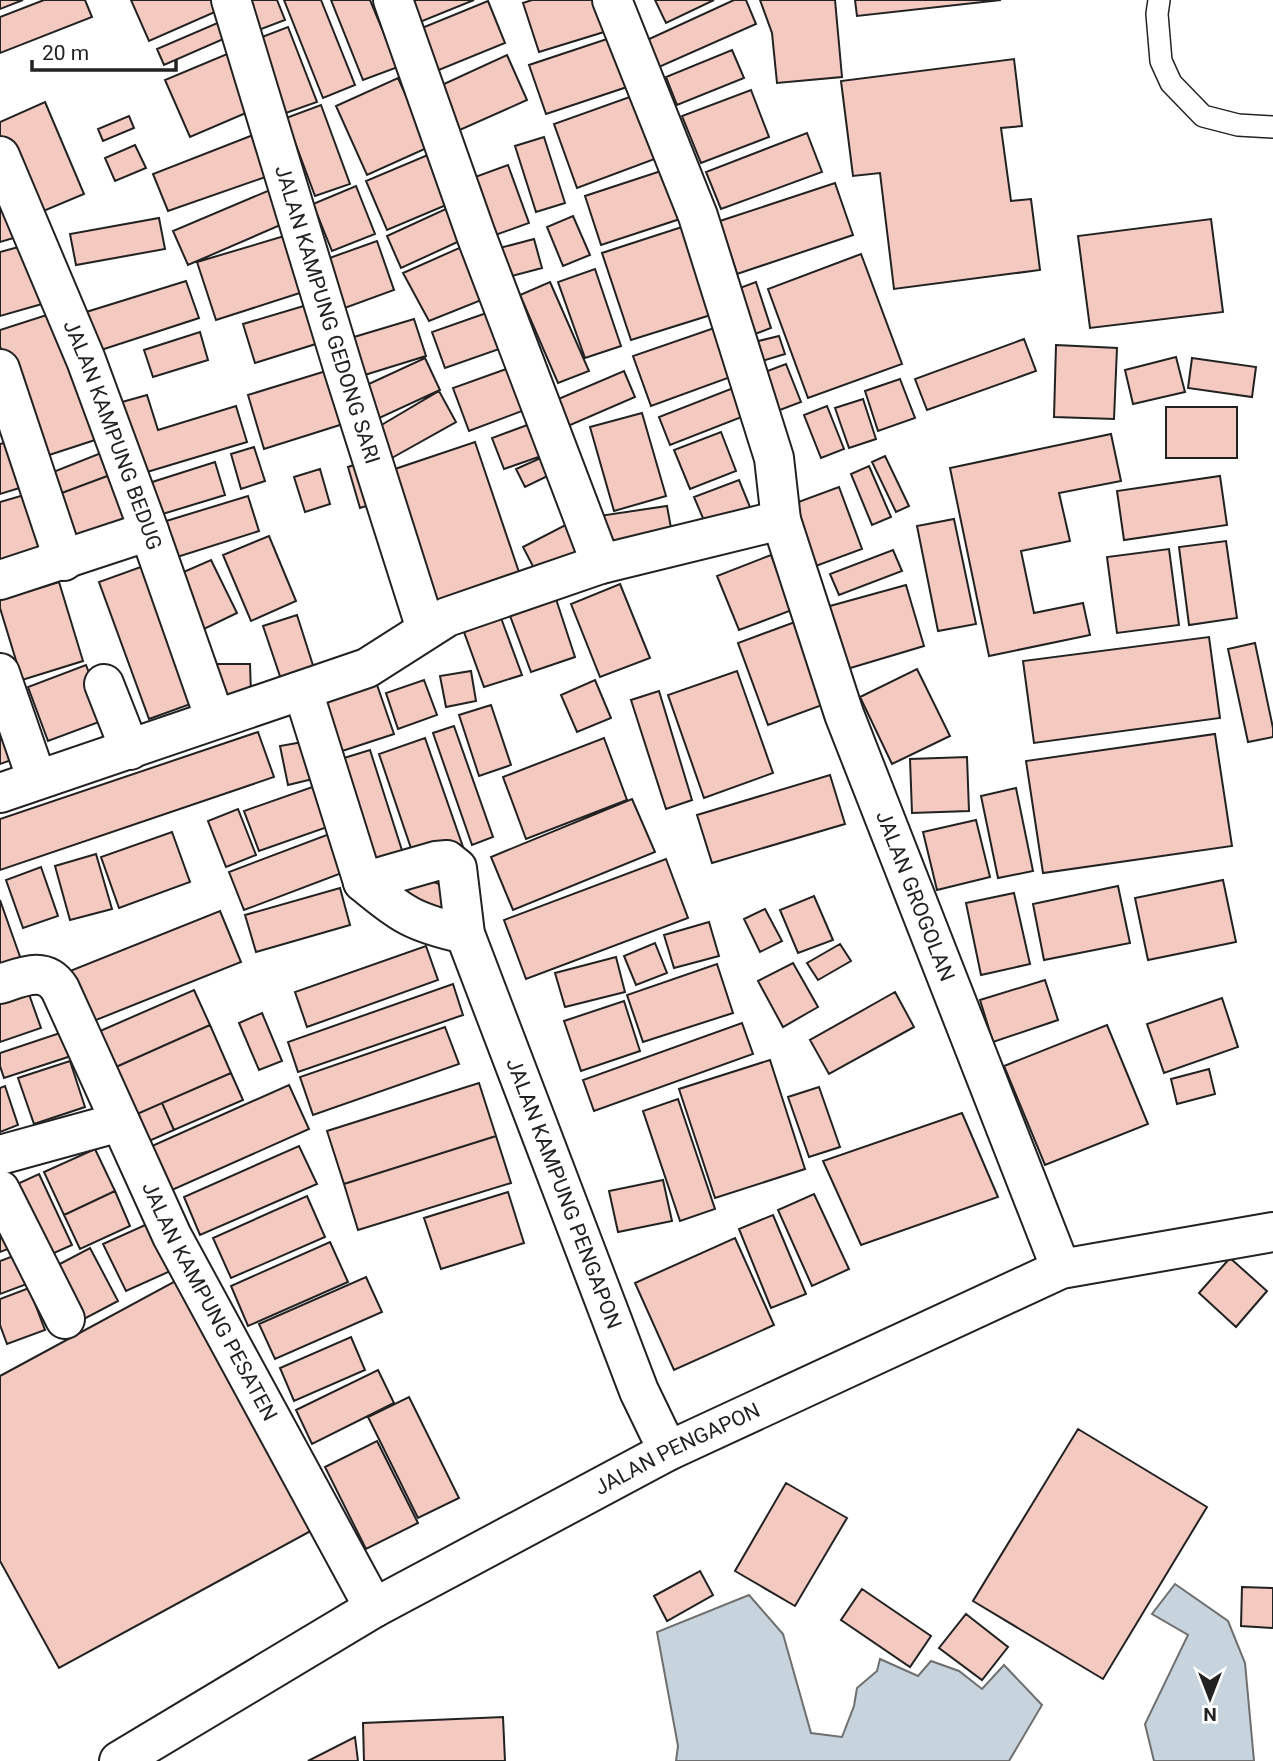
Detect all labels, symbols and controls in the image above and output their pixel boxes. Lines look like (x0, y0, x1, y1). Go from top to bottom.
scale bar (32, 28, 175, 72)
text: 20 m (42, 41, 89, 65)
street label: JALAN KAMPUNG GEDONG SARI (270, 162, 385, 467)
street label: JALAN KAMPUNG BEDUG (59, 316, 167, 553)
street label: JALAN GROGOLAN (871, 807, 959, 985)
street label: JALAN KAMPUNG PENGAPON (501, 1055, 626, 1332)
street label: JALAN KAMPUNG PESATEN (137, 1178, 282, 1425)
street label: JALAN PENGAPON (591, 1398, 764, 1500)
north arrow (1175, 1663, 1245, 1733)
text: N (1203, 1703, 1217, 1726)

